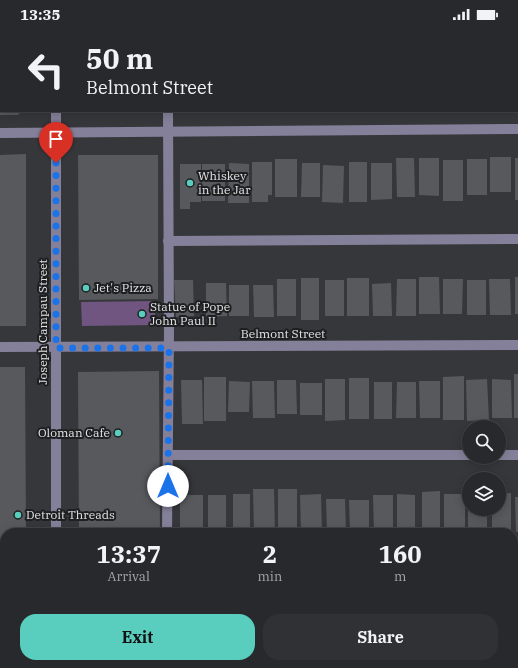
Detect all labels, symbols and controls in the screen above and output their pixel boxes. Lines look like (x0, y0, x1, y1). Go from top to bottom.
text: 13:35 (20, 5, 61, 24)
text: 50 m (86, 40, 153, 77)
icon: left (20, 44, 72, 96)
text: Belmont Street (86, 76, 213, 99)
pin (39, 122, 73, 163)
icon: arrive (45, 128, 67, 150)
place label: Whiskey in the Jar (198, 168, 251, 197)
marker: Whiskey in the Jar (185, 178, 195, 188)
street label: Joseph Campau Street (35, 259, 50, 385)
place label: Jet's Pizza (94, 280, 152, 295)
marker: Jet's Pizza (81, 283, 91, 293)
place label: Statue of Pope John Paul II (150, 299, 230, 328)
marker: Statue of Pope John Paul II (137, 309, 147, 319)
street label: Belmont Street (241, 326, 325, 341)
map controls (462, 420, 506, 516)
button: search (462, 420, 506, 464)
place label: Oloman Cafe (38, 425, 110, 440)
marker: Oloman Cafe (113, 428, 123, 438)
position arrow (147, 465, 189, 507)
button: layers (462, 472, 506, 516)
place label: Detroit Threads (26, 507, 115, 522)
marker: Detroit Threads (13, 510, 23, 520)
text: 13:37 (96, 538, 161, 570)
text: 2 (263, 538, 277, 570)
text: 160 (379, 538, 422, 570)
text: Arrival (108, 568, 150, 585)
text: min (257, 568, 282, 585)
text: m (394, 568, 406, 585)
button: Exit (20, 614, 255, 660)
button: Share (263, 614, 498, 660)

